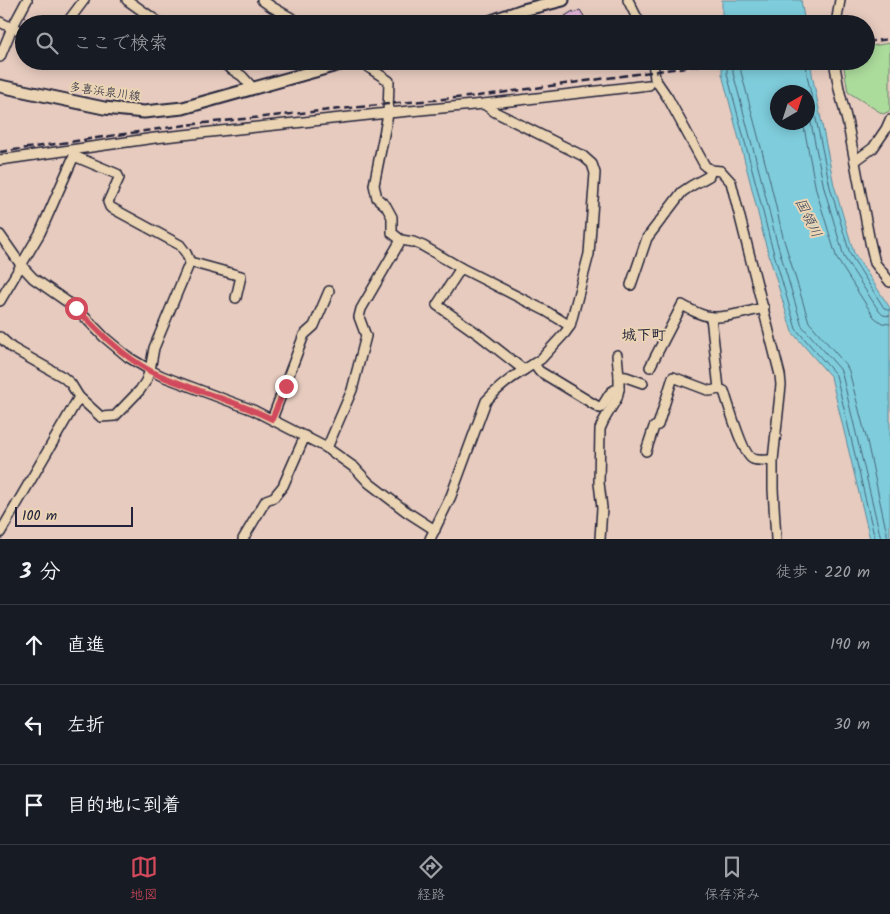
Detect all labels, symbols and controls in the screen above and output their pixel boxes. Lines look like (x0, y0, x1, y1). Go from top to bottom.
search box (15, 15, 875, 70)
icon: search (33, 29, 61, 57)
text: ここで検索 (73, 29, 168, 59)
street label: 多喜浜泉川線 (68, 78, 142, 106)
north arrow (770, 85, 815, 130)
water label: 国領川 (789, 194, 827, 242)
route start (65, 297, 88, 320)
district label: 城下町 (621, 324, 667, 348)
route end (275, 375, 298, 398)
scale bar (15, 504, 132, 527)
text: 100 m (22, 505, 57, 527)
text: 3 分 (20, 556, 61, 589)
text: 徒歩 · 220 m (776, 560, 870, 585)
icon: ahead (20, 631, 48, 659)
text: 直進 (67, 631, 105, 661)
text: 190 m (830, 632, 870, 657)
icon: left (20, 711, 48, 739)
text: 左折 (67, 711, 105, 741)
text: 30 m (834, 712, 870, 737)
icon: arrive (20, 791, 48, 819)
text: 目的地に到着 (67, 791, 181, 821)
tab: 地図 (130, 853, 158, 906)
tab: 経路 (417, 853, 445, 906)
tab: 保存済み (704, 853, 760, 906)

